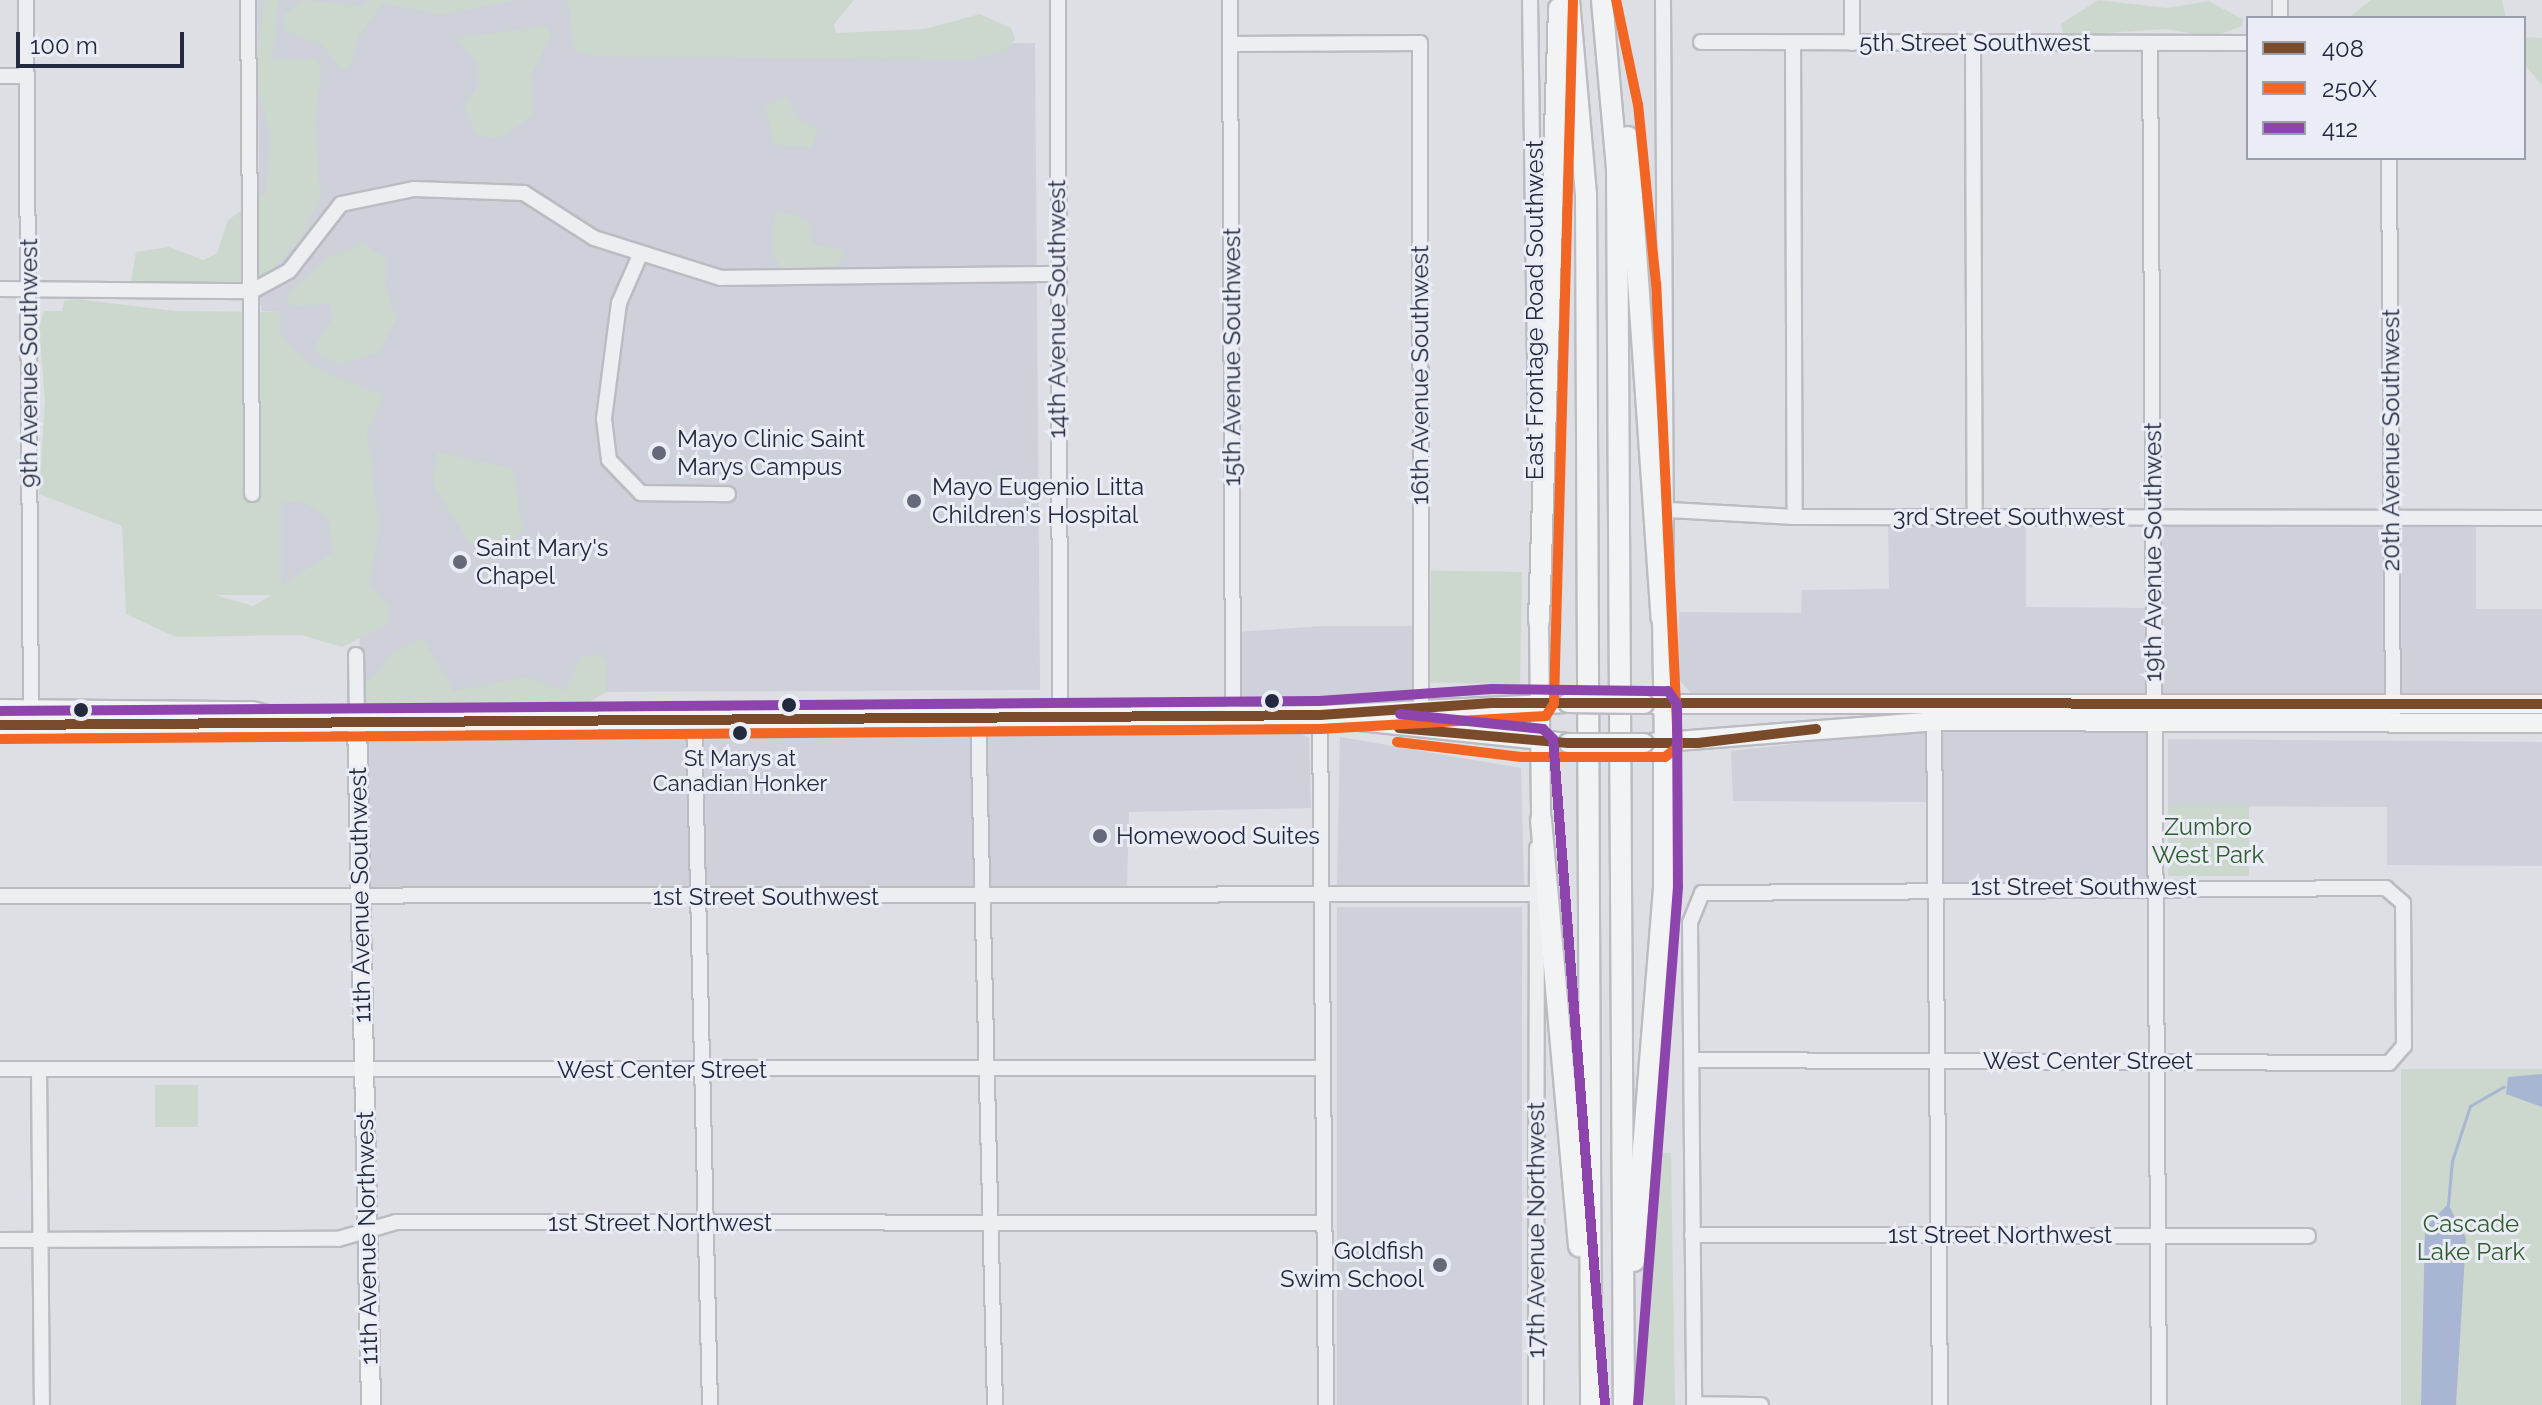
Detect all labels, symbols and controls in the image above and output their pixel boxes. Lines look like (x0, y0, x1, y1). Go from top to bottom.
scale bar (20, 16, 188, 66)
legend (2246, 16, 2526, 160)
street label: 5th Street Southwest (1859, 29, 2091, 57)
text: 100 m (30, 31, 98, 60)
text: 408 (2322, 34, 2364, 63)
text: 250X (2322, 74, 2377, 103)
text: 412 (2322, 114, 2358, 143)
street label: East Frontage Road Southwest (1521, 140, 1549, 480)
street label: 14th Avenue Southwest (1043, 179, 1071, 439)
street label: 15th Avenue Southwest (1218, 227, 1246, 487)
street label: 9th Avenue Southwest (15, 238, 43, 488)
street label: 16th Avenue Southwest (1406, 245, 1434, 505)
street label: 20th Avenue Southwest (2377, 308, 2405, 572)
street label: 19th Avenue Southwest (2139, 422, 2167, 682)
place label: Mayo Clinic Saint Marys Campus (677, 425, 865, 481)
marker: Mayo Clinic Saint Marys Campus (648, 442, 670, 464)
place label: Mayo Eugenio Litta Children's Hospital (932, 473, 1144, 529)
marker: Mayo Eugenio Litta Children's Hospital (903, 490, 925, 512)
street label: 3rd Street Southwest (1893, 503, 2125, 531)
place label: Saint Mary's Chapel (476, 534, 608, 590)
marker: Saint Mary's Chapel (451, 553, 469, 571)
unlabelled marker (1264, 693, 1280, 709)
unlabelled marker (781, 697, 797, 713)
unlabelled marker (73, 702, 89, 718)
marker: St Marys at Canadian Honker (732, 725, 748, 741)
place label: St Marys at Canadian Honker (653, 745, 827, 796)
street label: 11th Avenue Southwest (343, 766, 377, 1024)
park label: Zumbro West Park (2152, 813, 2264, 869)
place label: Homewood Suites (1116, 822, 1320, 850)
marker: Homewood Suites (1091, 827, 1109, 845)
street label: 1st Street Southwest (1971, 873, 2197, 901)
street label: 1st Street Southwest (653, 883, 879, 911)
street label: West Center Street (1983, 1047, 2193, 1075)
street label: West Center Street (557, 1056, 767, 1084)
street label: 17th Avenue Northwest (1522, 1101, 1550, 1359)
street label: 11th Avenue Northwest (350, 1110, 384, 1366)
street label: 1st Street Northwest (548, 1209, 772, 1237)
park label: Cascade Lake Park (2417, 1210, 2525, 1266)
street label: 1st Street Northwest (1888, 1221, 2112, 1249)
place label: Goldfish Swim School (1280, 1237, 1424, 1293)
marker: Goldfish Swim School (1431, 1256, 1449, 1274)

